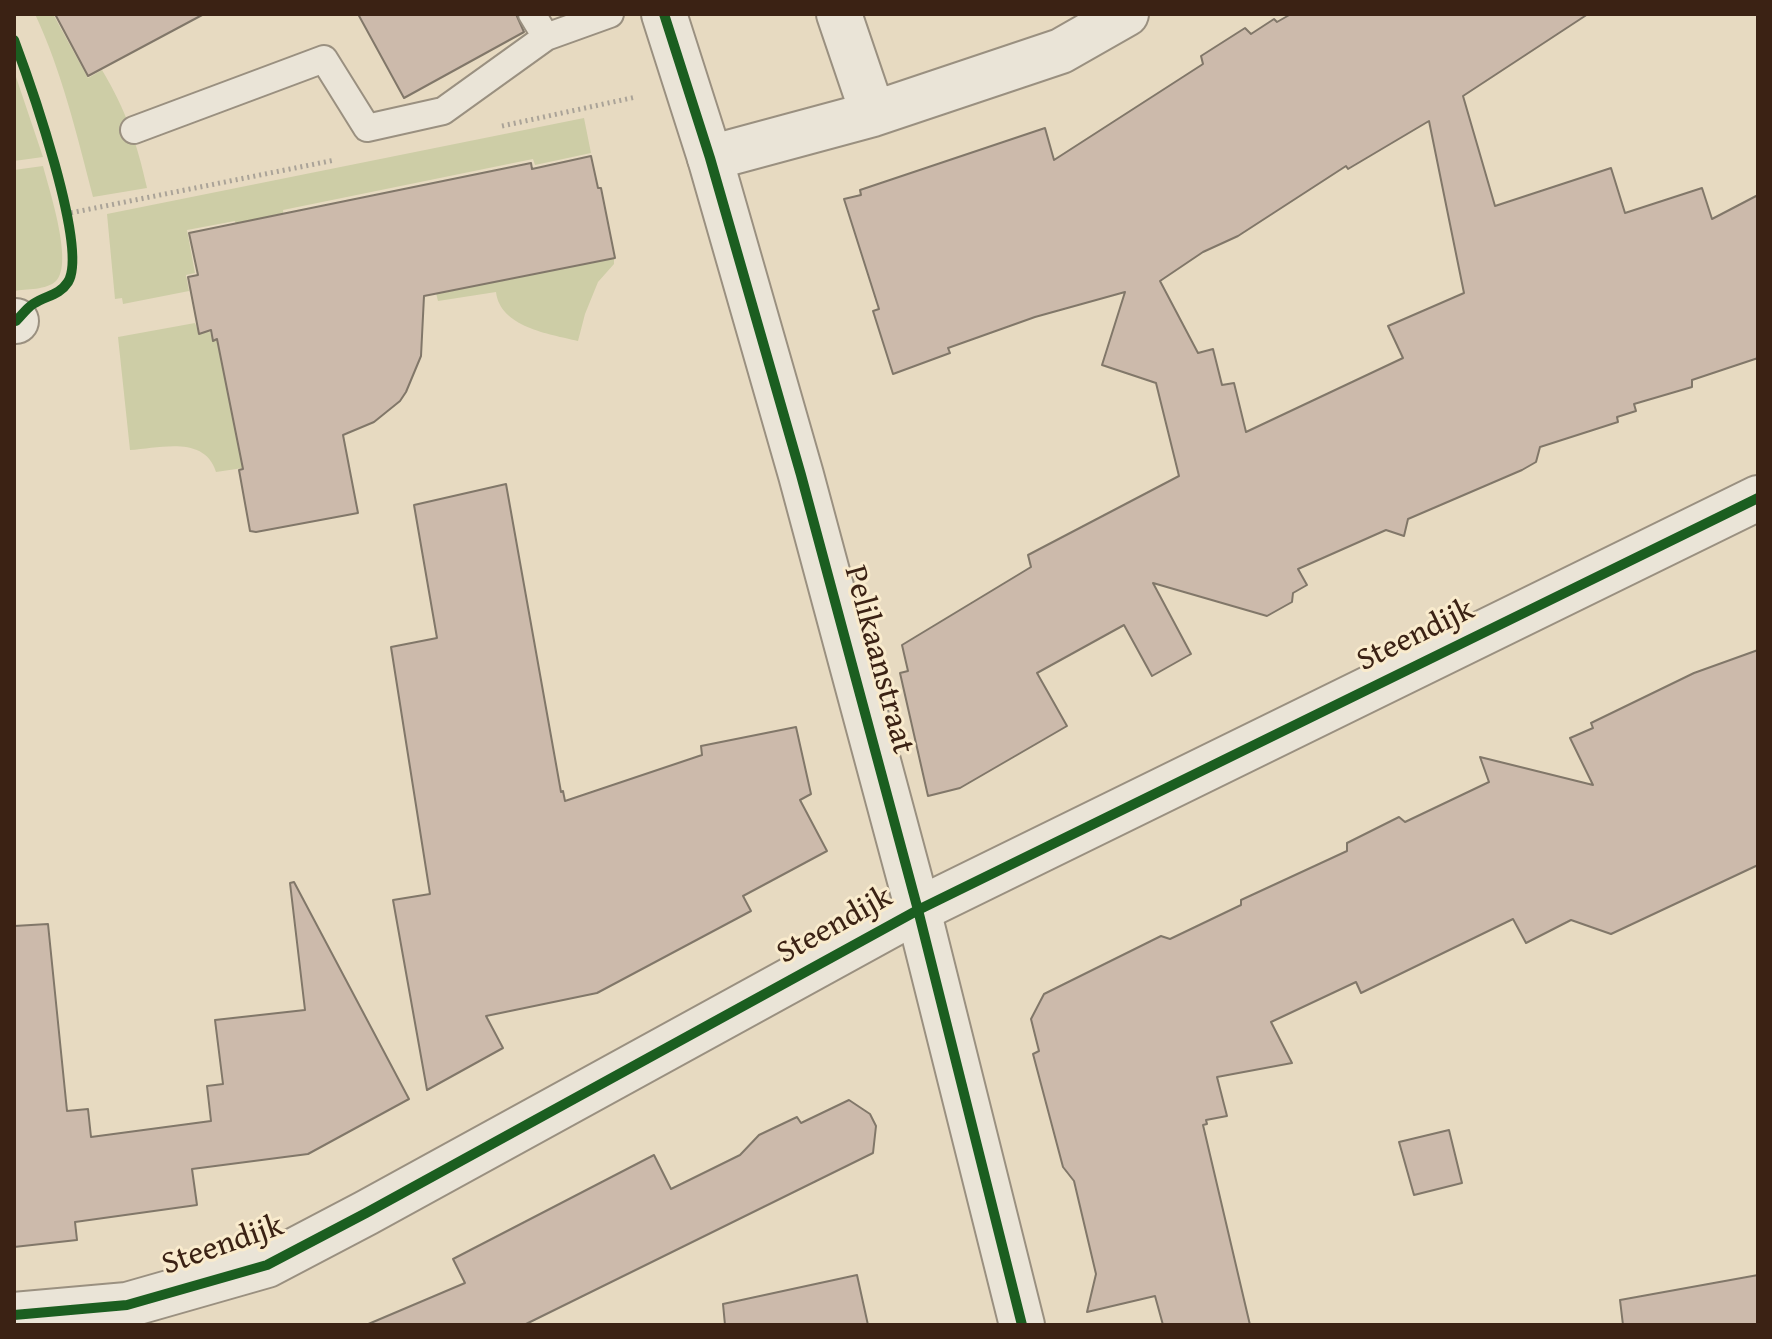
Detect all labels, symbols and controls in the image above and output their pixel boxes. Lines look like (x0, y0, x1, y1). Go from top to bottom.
street label: Pelikaanstraat (834, 562, 922, 758)
street label: Steendijk (1351, 591, 1481, 681)
street label: Steendijk (771, 879, 899, 973)
street label: Steendijk (157, 1207, 289, 1285)

